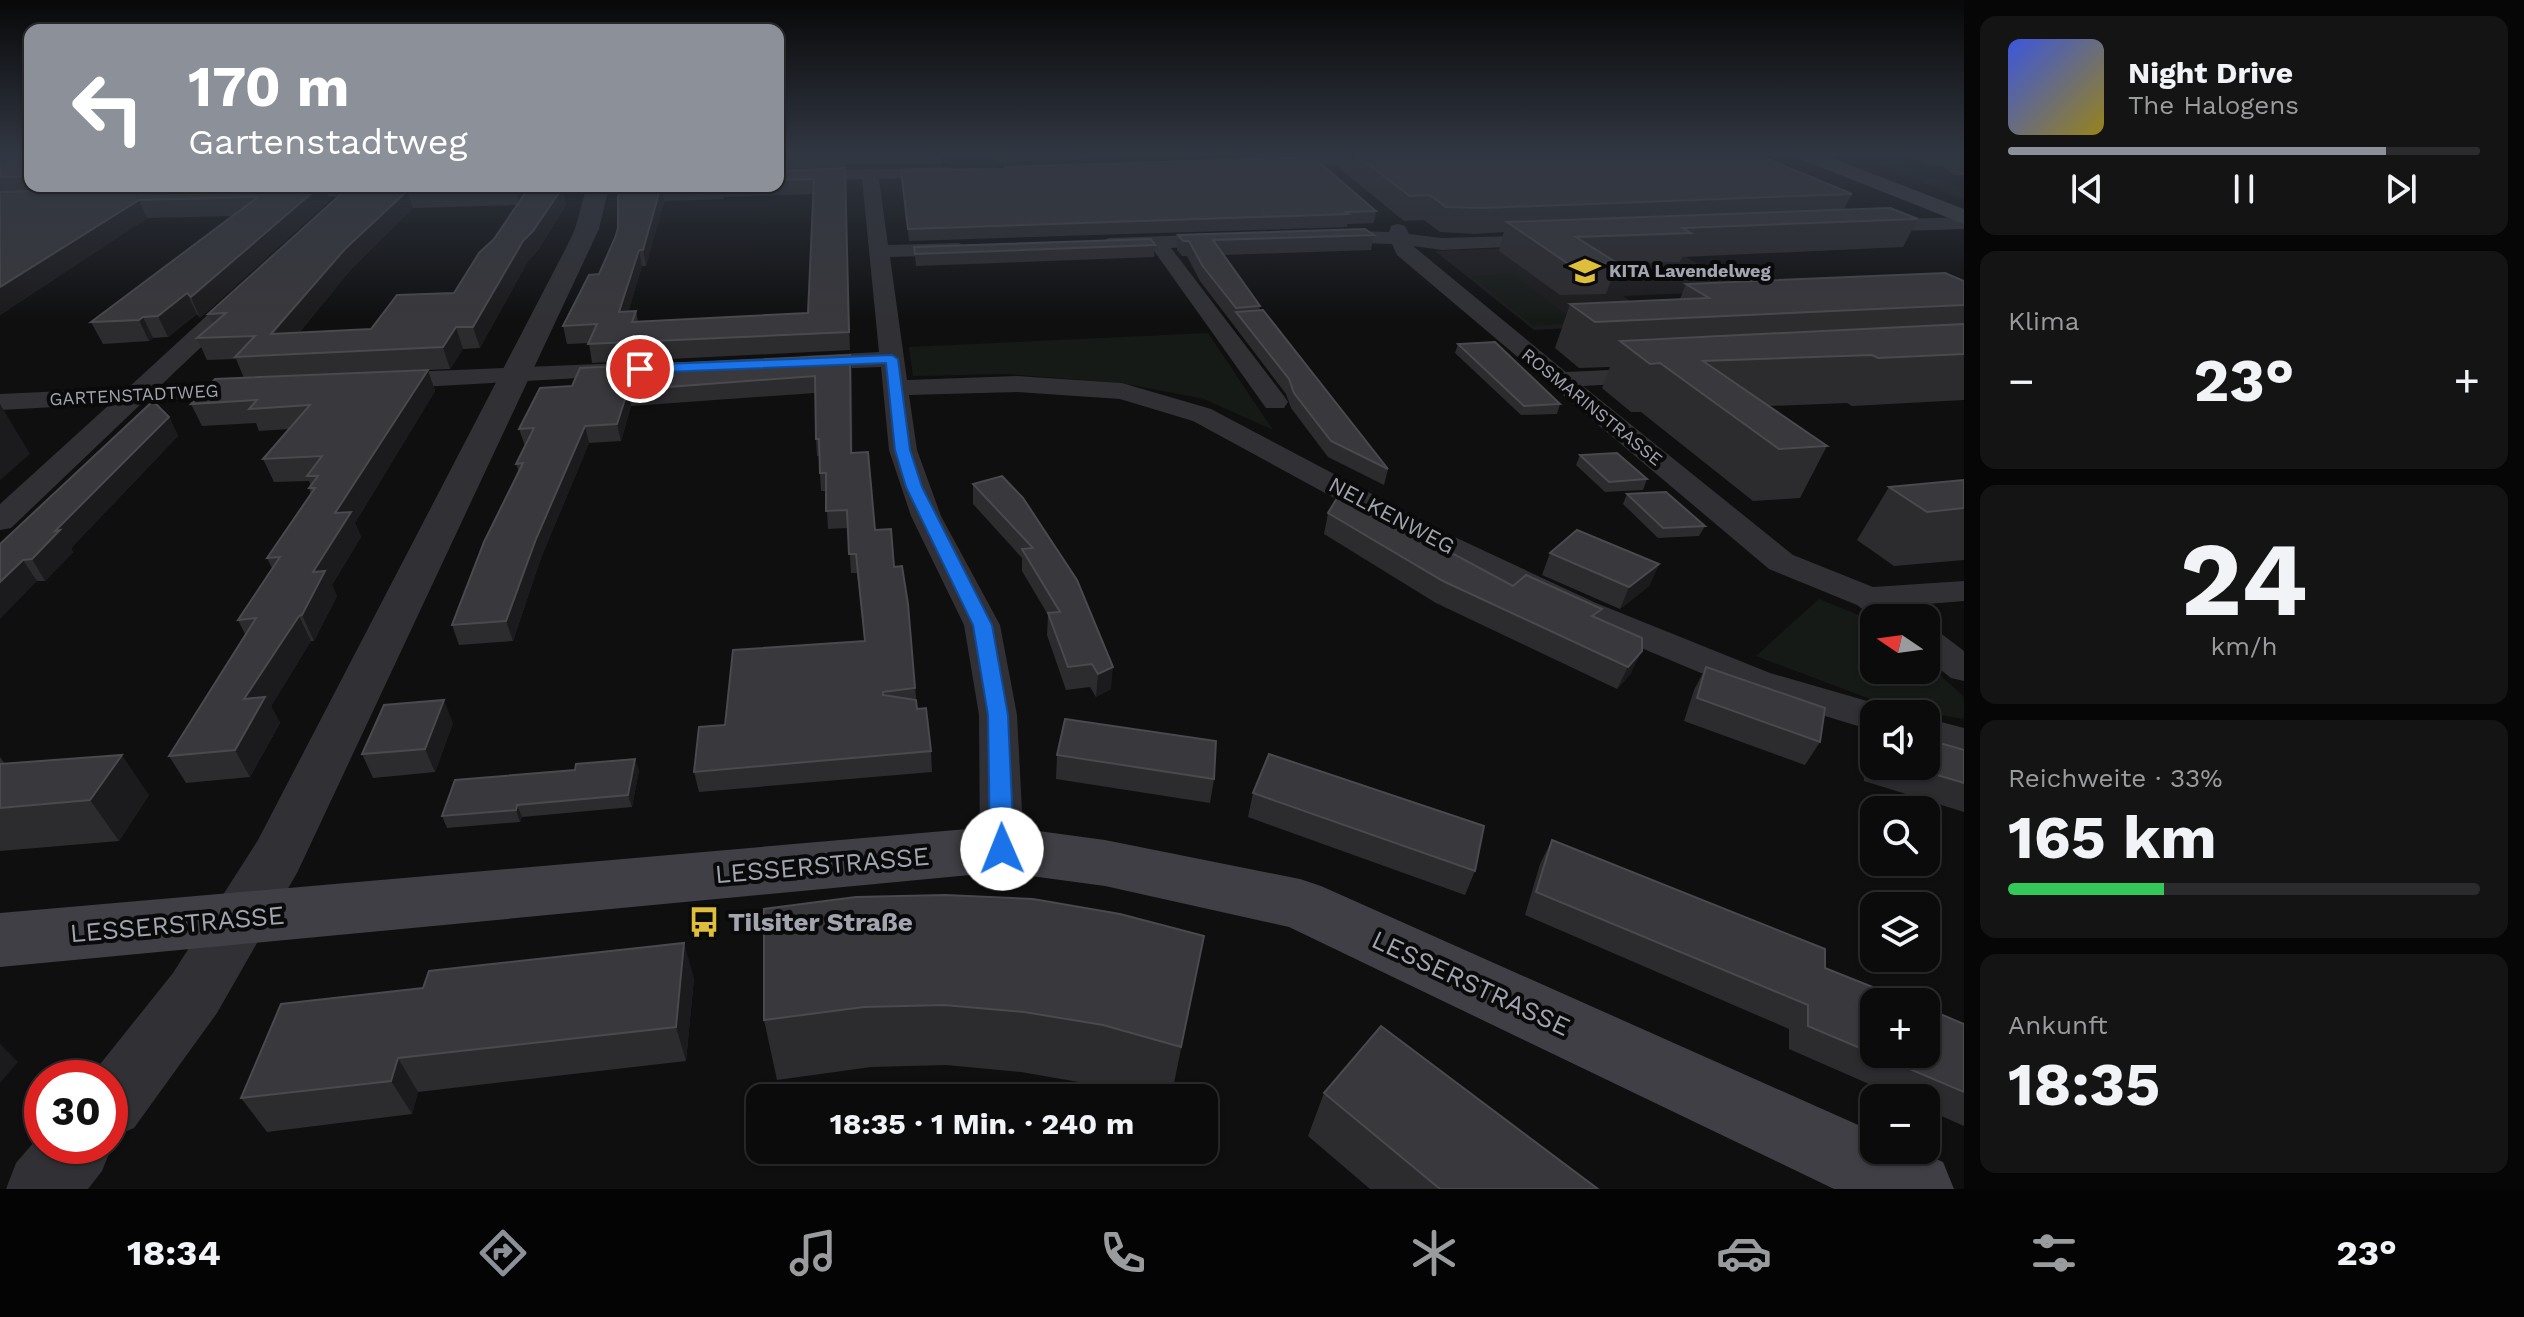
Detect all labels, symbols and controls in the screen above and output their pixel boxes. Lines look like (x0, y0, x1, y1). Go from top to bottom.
text: 170 m (188, 54, 350, 120)
text: Night Drive (2128, 55, 2293, 90)
icon: left (56, 56, 160, 160)
text: The Halogens (2128, 90, 2299, 120)
text: Gartenstadtweg (188, 121, 468, 163)
icon: previous (2065, 167, 2109, 211)
icon: pause (2222, 167, 2266, 211)
icon: next (2379, 167, 2423, 211)
school or university icon: KITA Lavendelweg (1568, 254, 1602, 288)
place label: KITA Lavendelweg (1609, 260, 1772, 281)
text: Klima (2008, 306, 2079, 336)
pin (606, 335, 674, 403)
street label: ROSMARINSTRASSE (1518, 343, 1667, 470)
text: 23° (2193, 345, 2295, 416)
icon: arrive (618, 347, 662, 391)
text: − (2008, 355, 2035, 407)
text: + (2453, 355, 2480, 407)
street label: GARTENSTADTWEG (49, 380, 219, 409)
street label: NELKENWEG (1325, 472, 1459, 559)
text: 24 (2180, 518, 2308, 640)
north arrow (1860, 604, 1940, 684)
map controls (1860, 604, 1940, 1164)
text: km/h (2211, 631, 2277, 661)
button: sound (1860, 700, 1940, 780)
text: Reichweite · 33% (2008, 763, 2223, 793)
button: search (1860, 796, 1940, 876)
text: 165 km (2008, 802, 2217, 873)
position arrow (960, 807, 1044, 891)
street label: LESSERSTRASSE (714, 841, 930, 889)
button: layers (1860, 892, 1940, 972)
street label: LESSERSTRASSE (69, 900, 285, 948)
bus stop icon: Tilsiter Straße (687, 905, 721, 939)
place label: Tilsiter Straße (728, 907, 913, 937)
street label: LESSERSTRASSE (1367, 924, 1575, 1042)
button: + (1860, 988, 1940, 1068)
text: Ankunft (2008, 1010, 2108, 1040)
text: 18:35 (2008, 1049, 2160, 1120)
speed limit sign: 30 (24, 1060, 128, 1164)
button: − (1860, 1084, 1940, 1164)
text: 18:35 · 1 Min. · 240 m (830, 1106, 1134, 1141)
icon: directions (475, 1225, 531, 1281)
icon: music (785, 1225, 841, 1281)
icon: phone (1095, 1225, 1151, 1281)
icon: climate (1406, 1225, 1462, 1281)
icon: car (1716, 1225, 1772, 1281)
icon: filters (2026, 1225, 2082, 1281)
text: 18:34 (127, 1232, 221, 1274)
text: 23° (2336, 1232, 2397, 1274)

